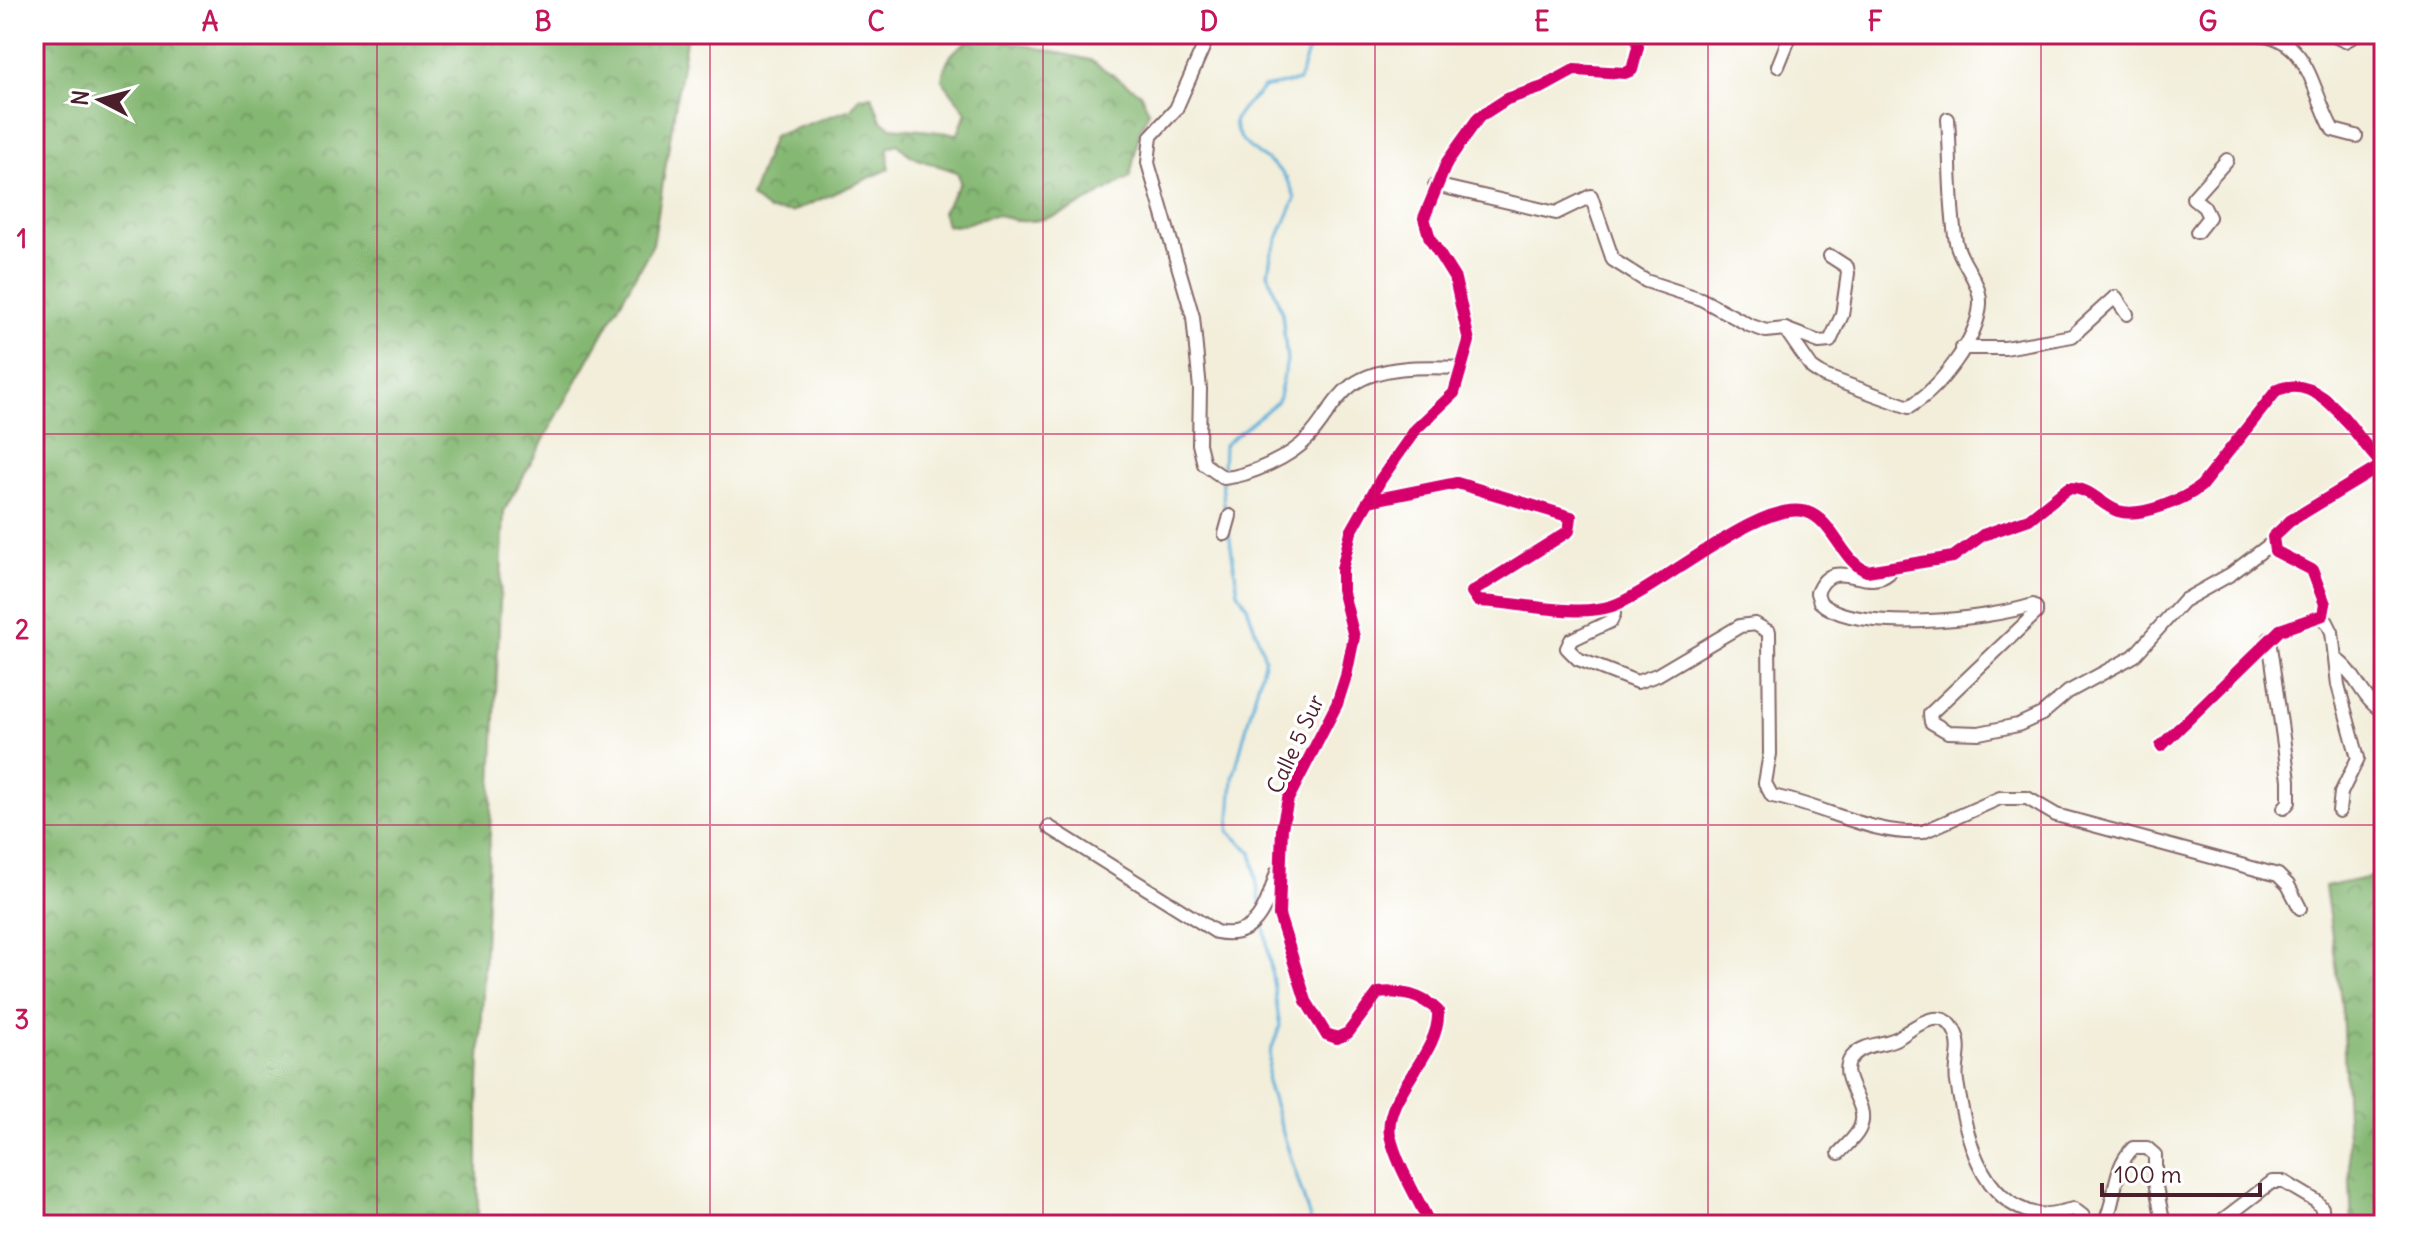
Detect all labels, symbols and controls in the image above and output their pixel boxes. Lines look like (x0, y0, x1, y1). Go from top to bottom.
text: A (202, 5, 219, 38)
text: B (534, 5, 552, 38)
text: C (867, 5, 885, 38)
text: D (1200, 5, 1218, 38)
text: E (1534, 5, 1550, 38)
text: F (1868, 5, 1883, 38)
text: G (2199, 5, 2218, 38)
north arrow (60, 60, 140, 140)
text: N (65, 89, 95, 107)
text: 1 (17, 222, 27, 255)
text: 2 (15, 613, 29, 646)
street label: Calle 5 Sur (1260, 690, 1330, 798)
text: 3 (15, 1003, 29, 1036)
scale bar (2102, 1147, 2260, 1197)
text: 100 m (2114, 1159, 2182, 1189)

